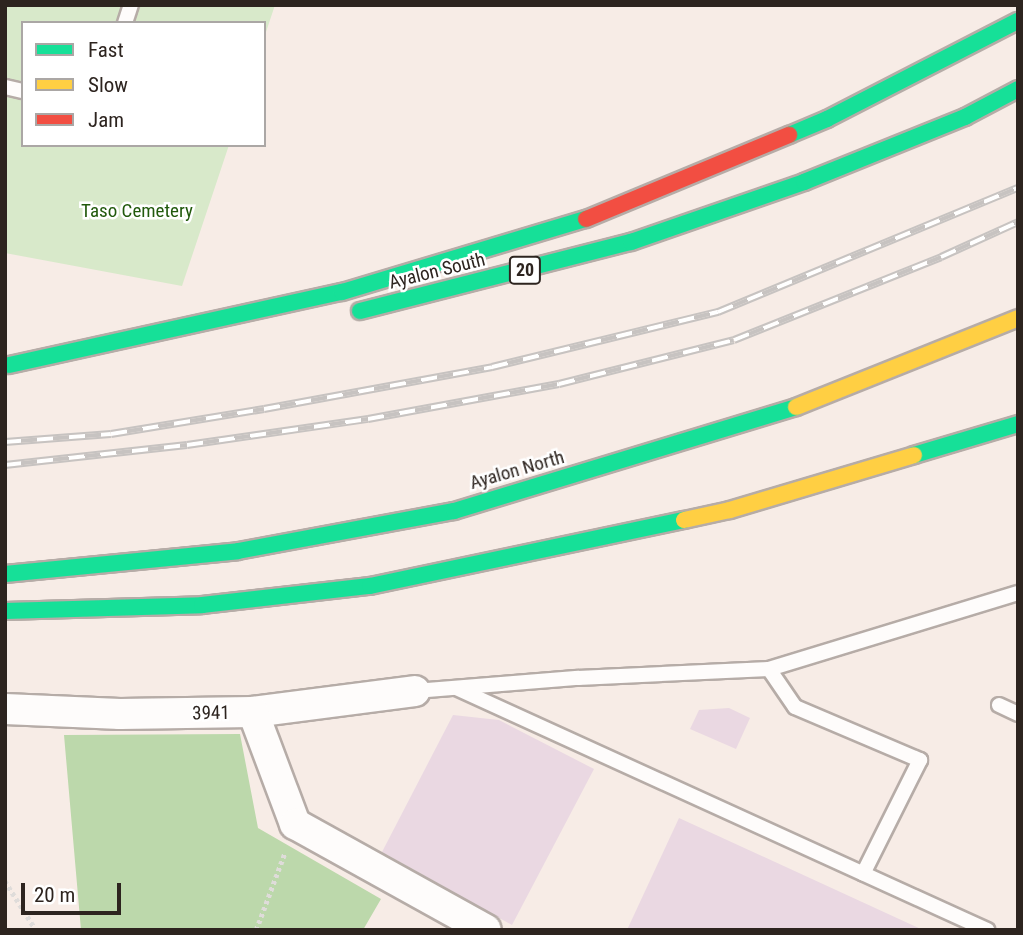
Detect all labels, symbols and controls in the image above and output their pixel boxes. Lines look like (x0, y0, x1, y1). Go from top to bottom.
legend (21, 21, 266, 147)
text: Fast (88, 38, 124, 62)
text: Slow (88, 73, 128, 97)
text: Jam (88, 108, 124, 132)
park label: Taso Cemetery (81, 200, 193, 222)
street label: Ayalon South (387, 248, 487, 294)
road number: 20 (508, 256, 542, 284)
street label: Ayalon North (467, 446, 567, 494)
street label: 3941 (192, 701, 230, 725)
scale bar (24, 869, 124, 913)
text: 20 m (34, 883, 75, 907)

